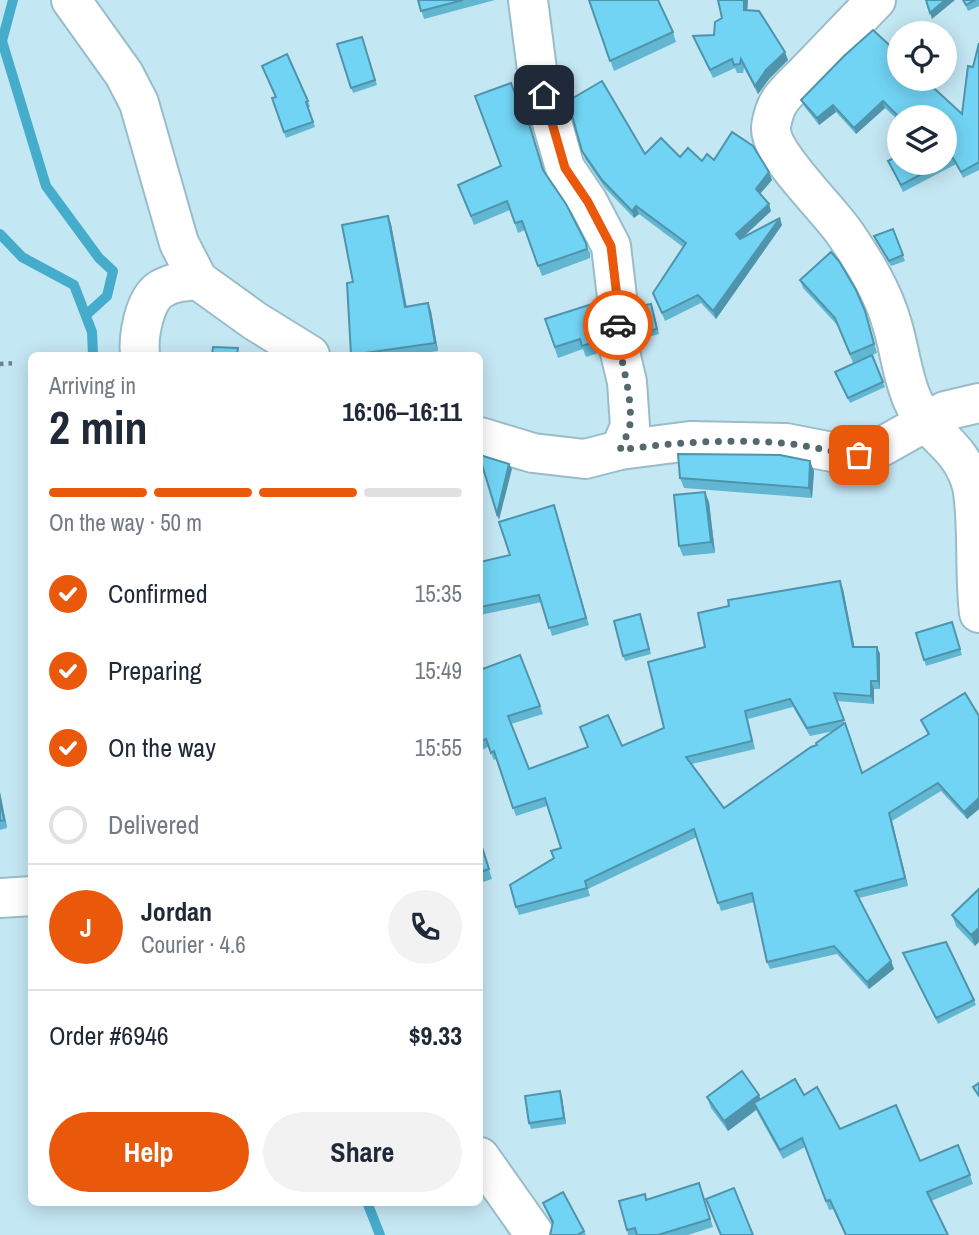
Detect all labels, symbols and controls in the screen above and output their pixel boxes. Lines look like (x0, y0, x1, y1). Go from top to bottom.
map controls (887, 21, 957, 175)
button: locate (887, 21, 957, 91)
pin (514, 65, 574, 125)
icon: home (525, 76, 563, 114)
button: layers (887, 105, 957, 175)
courier (583, 290, 653, 360)
icon: car (599, 306, 637, 344)
text: Arriving in (49, 370, 136, 401)
text: 16:06–16:11 (342, 394, 462, 429)
text: 2 min (49, 396, 148, 458)
pin (829, 425, 889, 485)
icon: bag (840, 436, 878, 474)
text: On the way · 50 m (49, 507, 202, 538)
icon: check (49, 575, 87, 613)
text: Confirmed (108, 576, 208, 611)
text: 15:35 (415, 578, 462, 609)
icon: check (49, 652, 87, 690)
text: Preparing (108, 653, 202, 688)
text: 15:49 (415, 655, 462, 686)
icon: check (49, 729, 87, 767)
text: On the way (108, 730, 216, 765)
text: 15:55 (415, 732, 462, 763)
text: Delivered (108, 807, 199, 842)
button: phone (388, 890, 462, 964)
text: Jordan (141, 894, 212, 929)
text: J (80, 910, 92, 945)
text: Courier · 4.6 (141, 929, 246, 960)
text: Order #6946 (49, 1018, 169, 1053)
text: $9.33 (409, 1018, 462, 1053)
button: Help (49, 1112, 249, 1192)
button: Share (263, 1112, 462, 1192)

